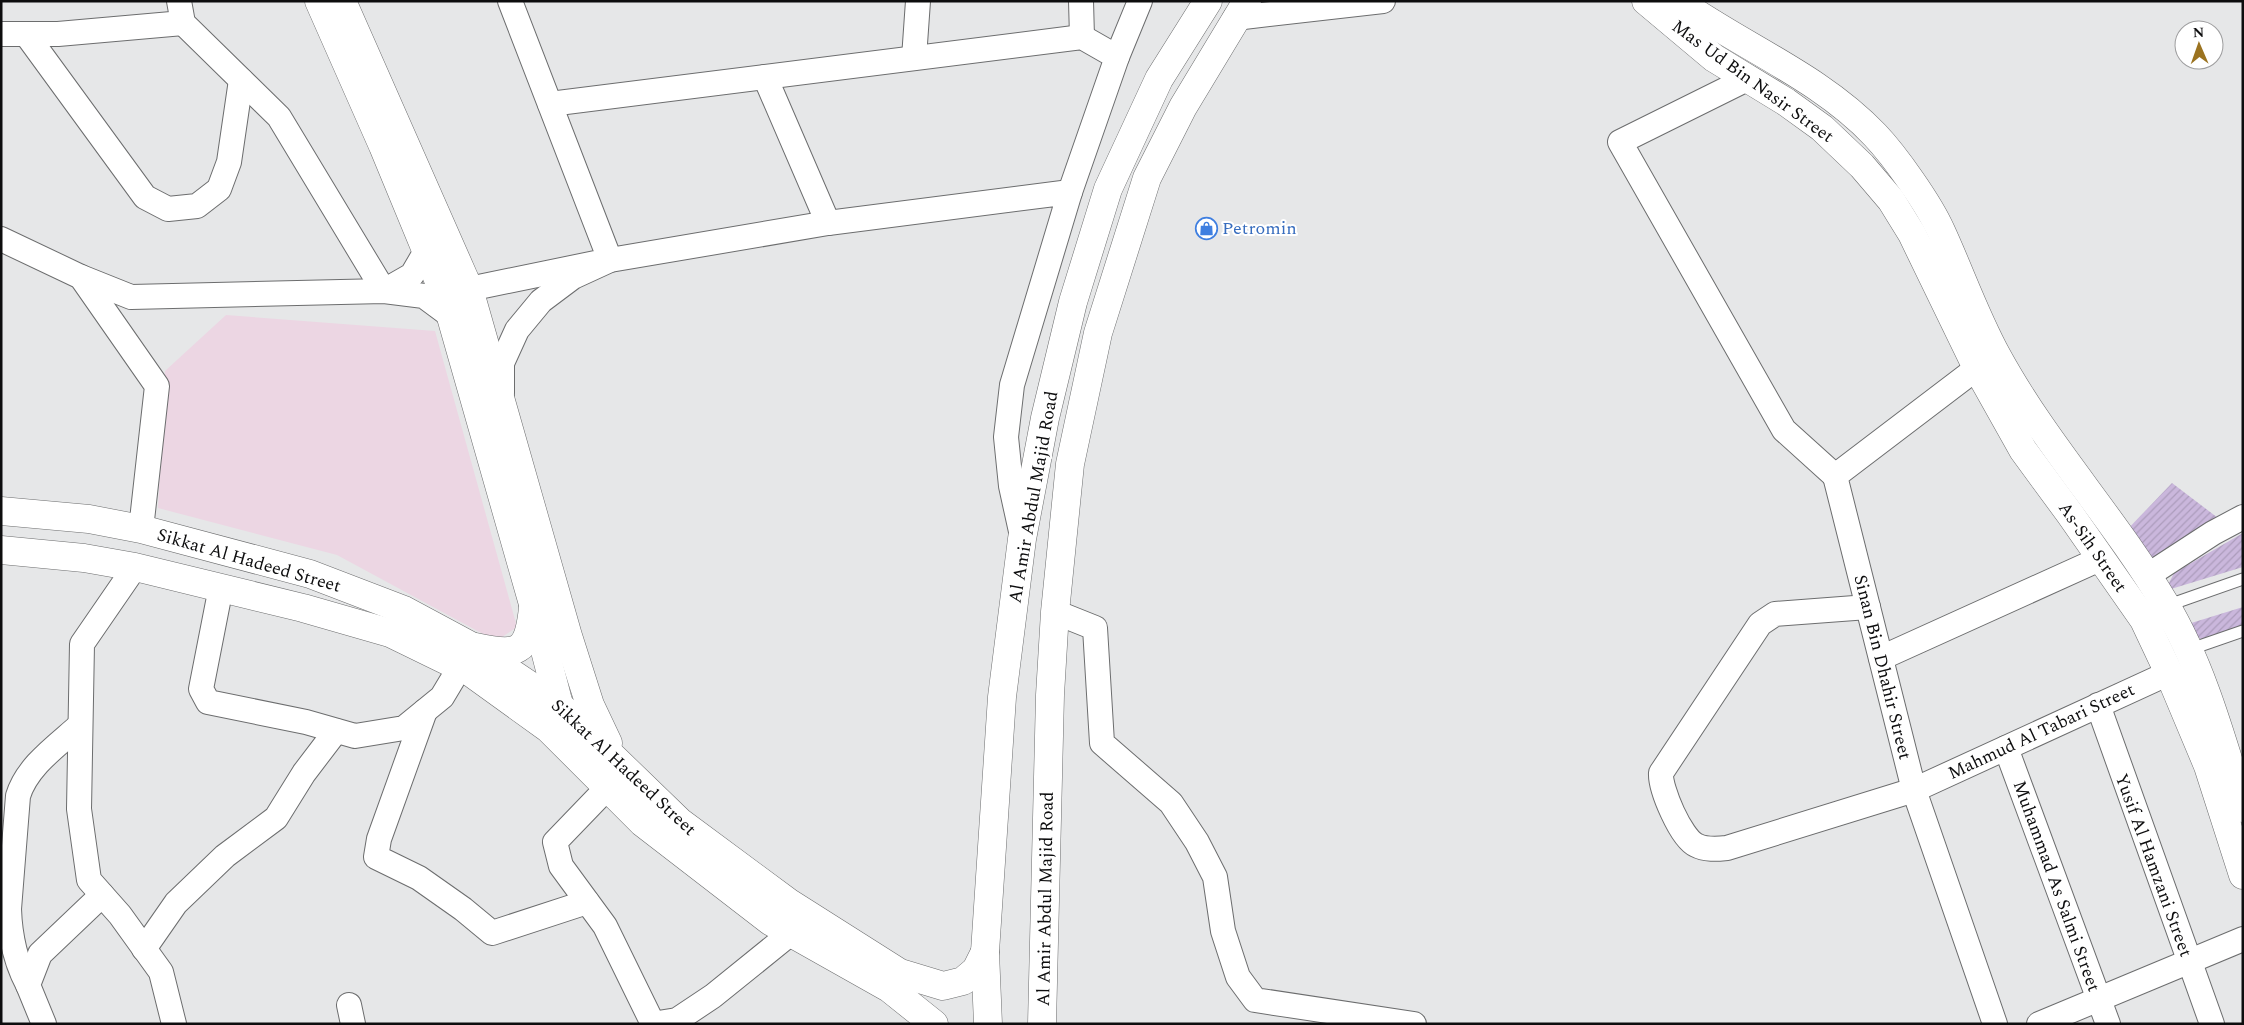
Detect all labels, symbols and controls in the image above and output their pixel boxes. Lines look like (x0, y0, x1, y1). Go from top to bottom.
street label: Mas Ud Bin Nasir Street (1666, 13, 1839, 150)
north arrow (2174, 20, 2224, 70)
text: N (2192, 22, 2205, 43)
place label: Petromin (1222, 215, 1297, 242)
shop icon: Petromin (1194, 216, 1218, 240)
street label: Al Amir Abdul Majid Road (1002, 389, 1065, 605)
street label: As-Sih Street (2051, 496, 2134, 598)
street label: Sikkat Al Hadeed Street (154, 521, 344, 600)
street label: Sinan Bin Dhahir Street (1846, 572, 1919, 762)
street label: Mahmud Al Tabari Street (1943, 676, 2139, 787)
street label: Sikkat Al Hadeed Street (545, 693, 702, 842)
street label: Yusif Al Hamzani Street (2108, 770, 2199, 961)
street label: Muhammad As Salmi Street (2006, 777, 2107, 996)
street label: Al Amir Abdul Majid Road (1030, 791, 1061, 1007)

